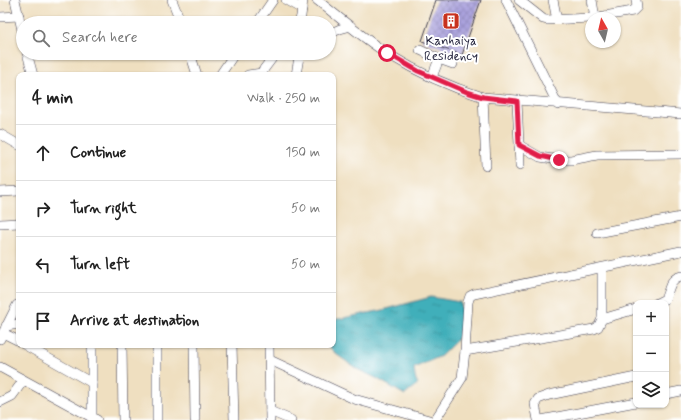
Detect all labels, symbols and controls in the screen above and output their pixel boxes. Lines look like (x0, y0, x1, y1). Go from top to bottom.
building icon: Kanhaiya Residency (441, 11, 461, 31)
north arrow (585, 12, 621, 48)
search box (16, 16, 336, 60)
icon: search (30, 27, 52, 49)
text: Search here (62, 28, 138, 48)
place label: Kanhaiya Residency (424, 33, 478, 65)
route start (378, 44, 396, 62)
text: 4 min (32, 87, 73, 109)
text: Walk · 250 m (247, 90, 320, 107)
icon: ahead (32, 142, 54, 164)
text: Continue (70, 143, 126, 163)
text: 150 m (286, 144, 320, 161)
route end (550, 151, 568, 169)
icon: right (32, 198, 54, 220)
text: Turn right (70, 199, 137, 219)
text: 50 m (291, 200, 320, 217)
icon: left (32, 254, 54, 276)
text: Turn left (70, 255, 130, 275)
text: 50 m (291, 256, 320, 273)
map controls (633, 300, 669, 408)
button: + (633, 300, 669, 336)
icon: arrive (32, 310, 54, 332)
text: Arrive at destination (70, 311, 199, 331)
button: − (633, 336, 669, 372)
button: layers (633, 372, 669, 408)

